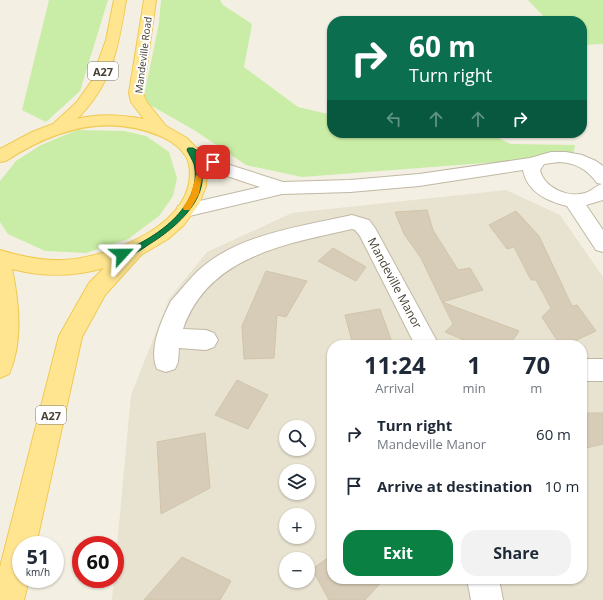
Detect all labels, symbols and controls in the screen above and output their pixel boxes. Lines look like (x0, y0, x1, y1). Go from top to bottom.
street label: Mandeville Road (131, 16, 155, 94)
text: 60 m (409, 27, 476, 65)
icon: right (343, 32, 395, 84)
road number: A27 (88, 62, 118, 80)
text: Turn right (409, 63, 492, 87)
icon: left (383, 108, 405, 130)
icon: ahead (425, 108, 447, 130)
icon: ahead (467, 108, 489, 130)
icon: right (509, 108, 531, 130)
pin (196, 145, 230, 179)
icon: arrive (202, 151, 224, 173)
position arrow (101, 233, 143, 275)
street label: Mandeville Manor (364, 235, 426, 332)
text: 11:24 (364, 348, 426, 381)
text: 1 (467, 348, 481, 381)
text: 70 (523, 348, 550, 381)
text: Arrival (375, 379, 414, 397)
text: min (462, 379, 486, 397)
text: m (530, 379, 542, 397)
road number: A27 (36, 406, 66, 424)
text: Turn right (377, 415, 452, 435)
map controls (279, 420, 315, 588)
button: search (279, 420, 315, 456)
icon: right (343, 423, 365, 445)
text: 60 m (536, 424, 571, 444)
text: Mandeville Manor (377, 435, 486, 453)
button: layers (279, 464, 315, 500)
icon: arrive (343, 475, 365, 497)
text: Arrive at destination (377, 476, 532, 496)
text: 10 m (544, 476, 579, 496)
button: + (279, 508, 315, 544)
button: Exit (343, 530, 453, 576)
button: Share (461, 530, 571, 576)
speed limit sign: 60 (72, 536, 124, 588)
text: 51 (27, 543, 49, 570)
button: − (279, 552, 315, 588)
text: km/h (26, 565, 50, 579)

